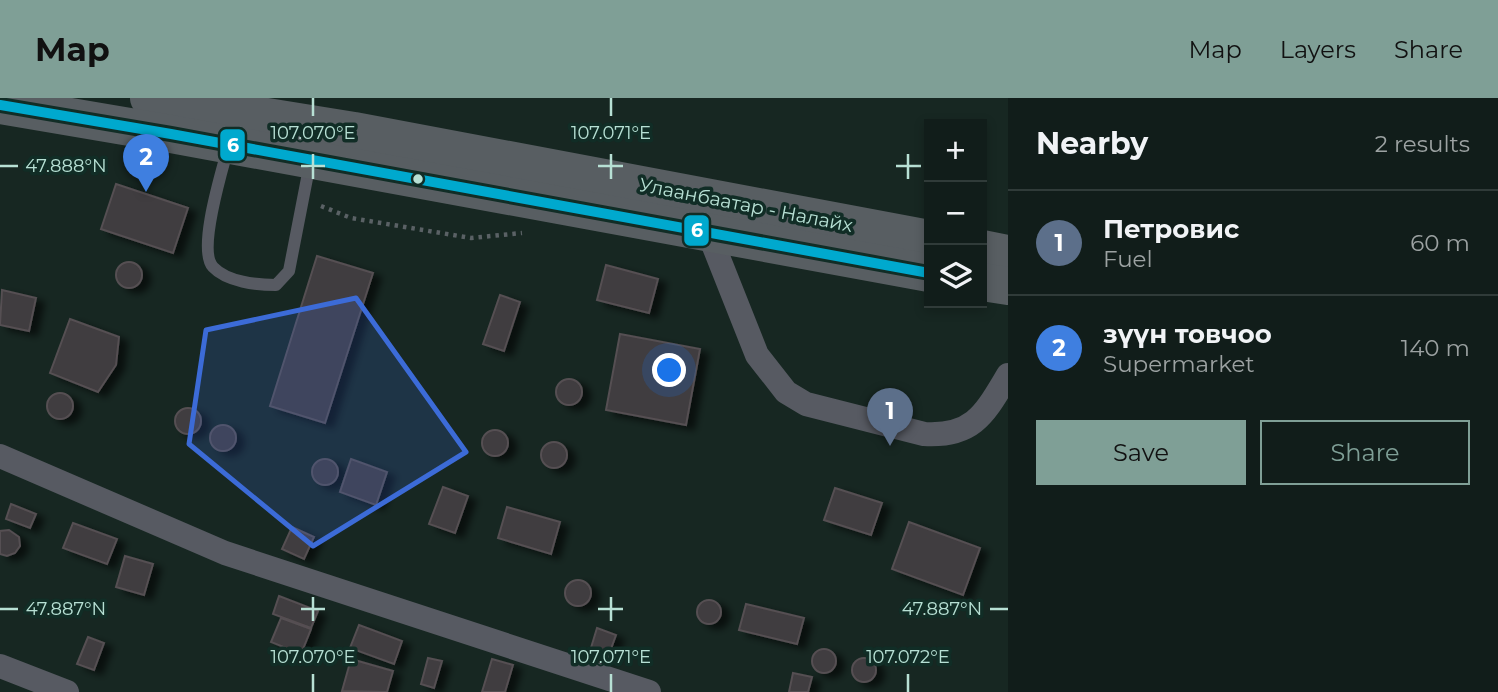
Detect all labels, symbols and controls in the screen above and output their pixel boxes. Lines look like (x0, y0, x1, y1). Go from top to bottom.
text: Map (35, 29, 110, 69)
text: Map (1188, 35, 1242, 64)
text: Layers (1280, 35, 1356, 64)
text: Share (1394, 35, 1463, 64)
map controls (924, 119, 987, 308)
button: + (924, 119, 987, 182)
text: 107.070°E (270, 122, 356, 144)
text: 107.071°E (571, 122, 651, 144)
text: Nearby (1036, 125, 1148, 162)
line badge: 6 (219, 128, 246, 162)
text: 2 results (1375, 130, 1470, 158)
pin: 2 (123, 134, 169, 192)
text: 6 (227, 134, 239, 157)
text: 47.888°N (25, 155, 107, 177)
unlabelled marker (411, 172, 425, 186)
street label: Улаанбаатар - Налайх (637, 173, 855, 237)
button: − (924, 182, 987, 245)
text: Петровис (1103, 213, 1239, 245)
line badge: 6 (683, 214, 710, 247)
text: 6 (691, 219, 703, 242)
text: 1 (1054, 229, 1064, 257)
text: 60 m (1410, 229, 1470, 257)
button: layers (924, 245, 987, 308)
text: Fuel (1103, 245, 1153, 273)
text: зүүн товчоо (1103, 318, 1272, 350)
text: 2 (1052, 334, 1066, 362)
text: 140 m (1401, 334, 1470, 362)
text: Supermarket (1103, 350, 1255, 378)
your location (652, 353, 686, 387)
pin: 1 (867, 388, 913, 446)
button: Save (1036, 420, 1246, 485)
button: Share (1260, 420, 1470, 485)
text: 47.887°N (26, 598, 106, 620)
text: 47.887°N (902, 598, 982, 620)
text: 107.070°E (270, 646, 356, 668)
text: 107.071°E (571, 646, 651, 668)
text: 107.072°E (866, 646, 950, 668)

